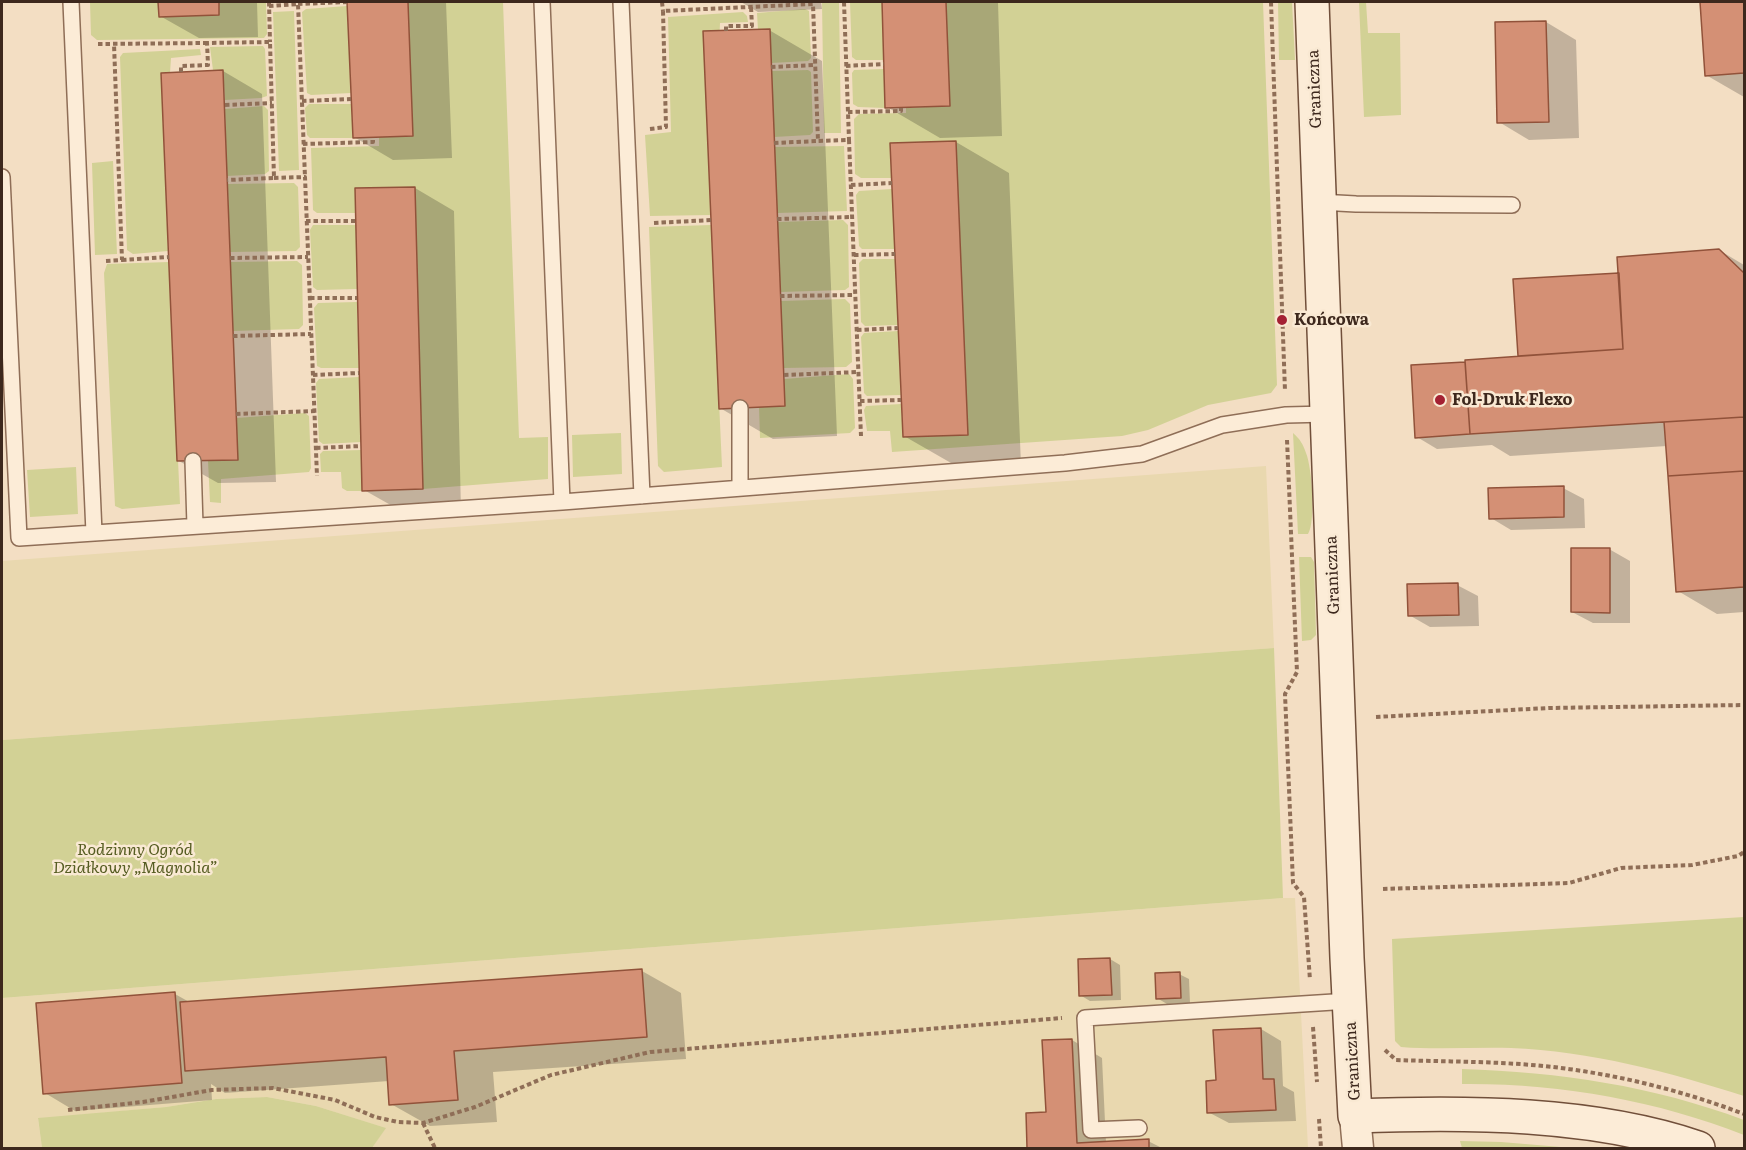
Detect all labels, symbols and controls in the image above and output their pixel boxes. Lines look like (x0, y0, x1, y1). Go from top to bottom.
street label: Graniczna (1304, 49, 1326, 129)
place label: Końcowa (1294, 310, 1369, 330)
marker: Końcowa (1275, 313, 1289, 327)
place label: Fol-Druk Flexo (1452, 390, 1573, 410)
marker: Fol-Druk Flexo (1433, 393, 1447, 407)
street label: Graniczna (1322, 535, 1344, 615)
park label: Rodzinny Ogród Działkowy „Magnolia” (53, 840, 217, 878)
street label: Graniczna (1341, 1021, 1365, 1101)

